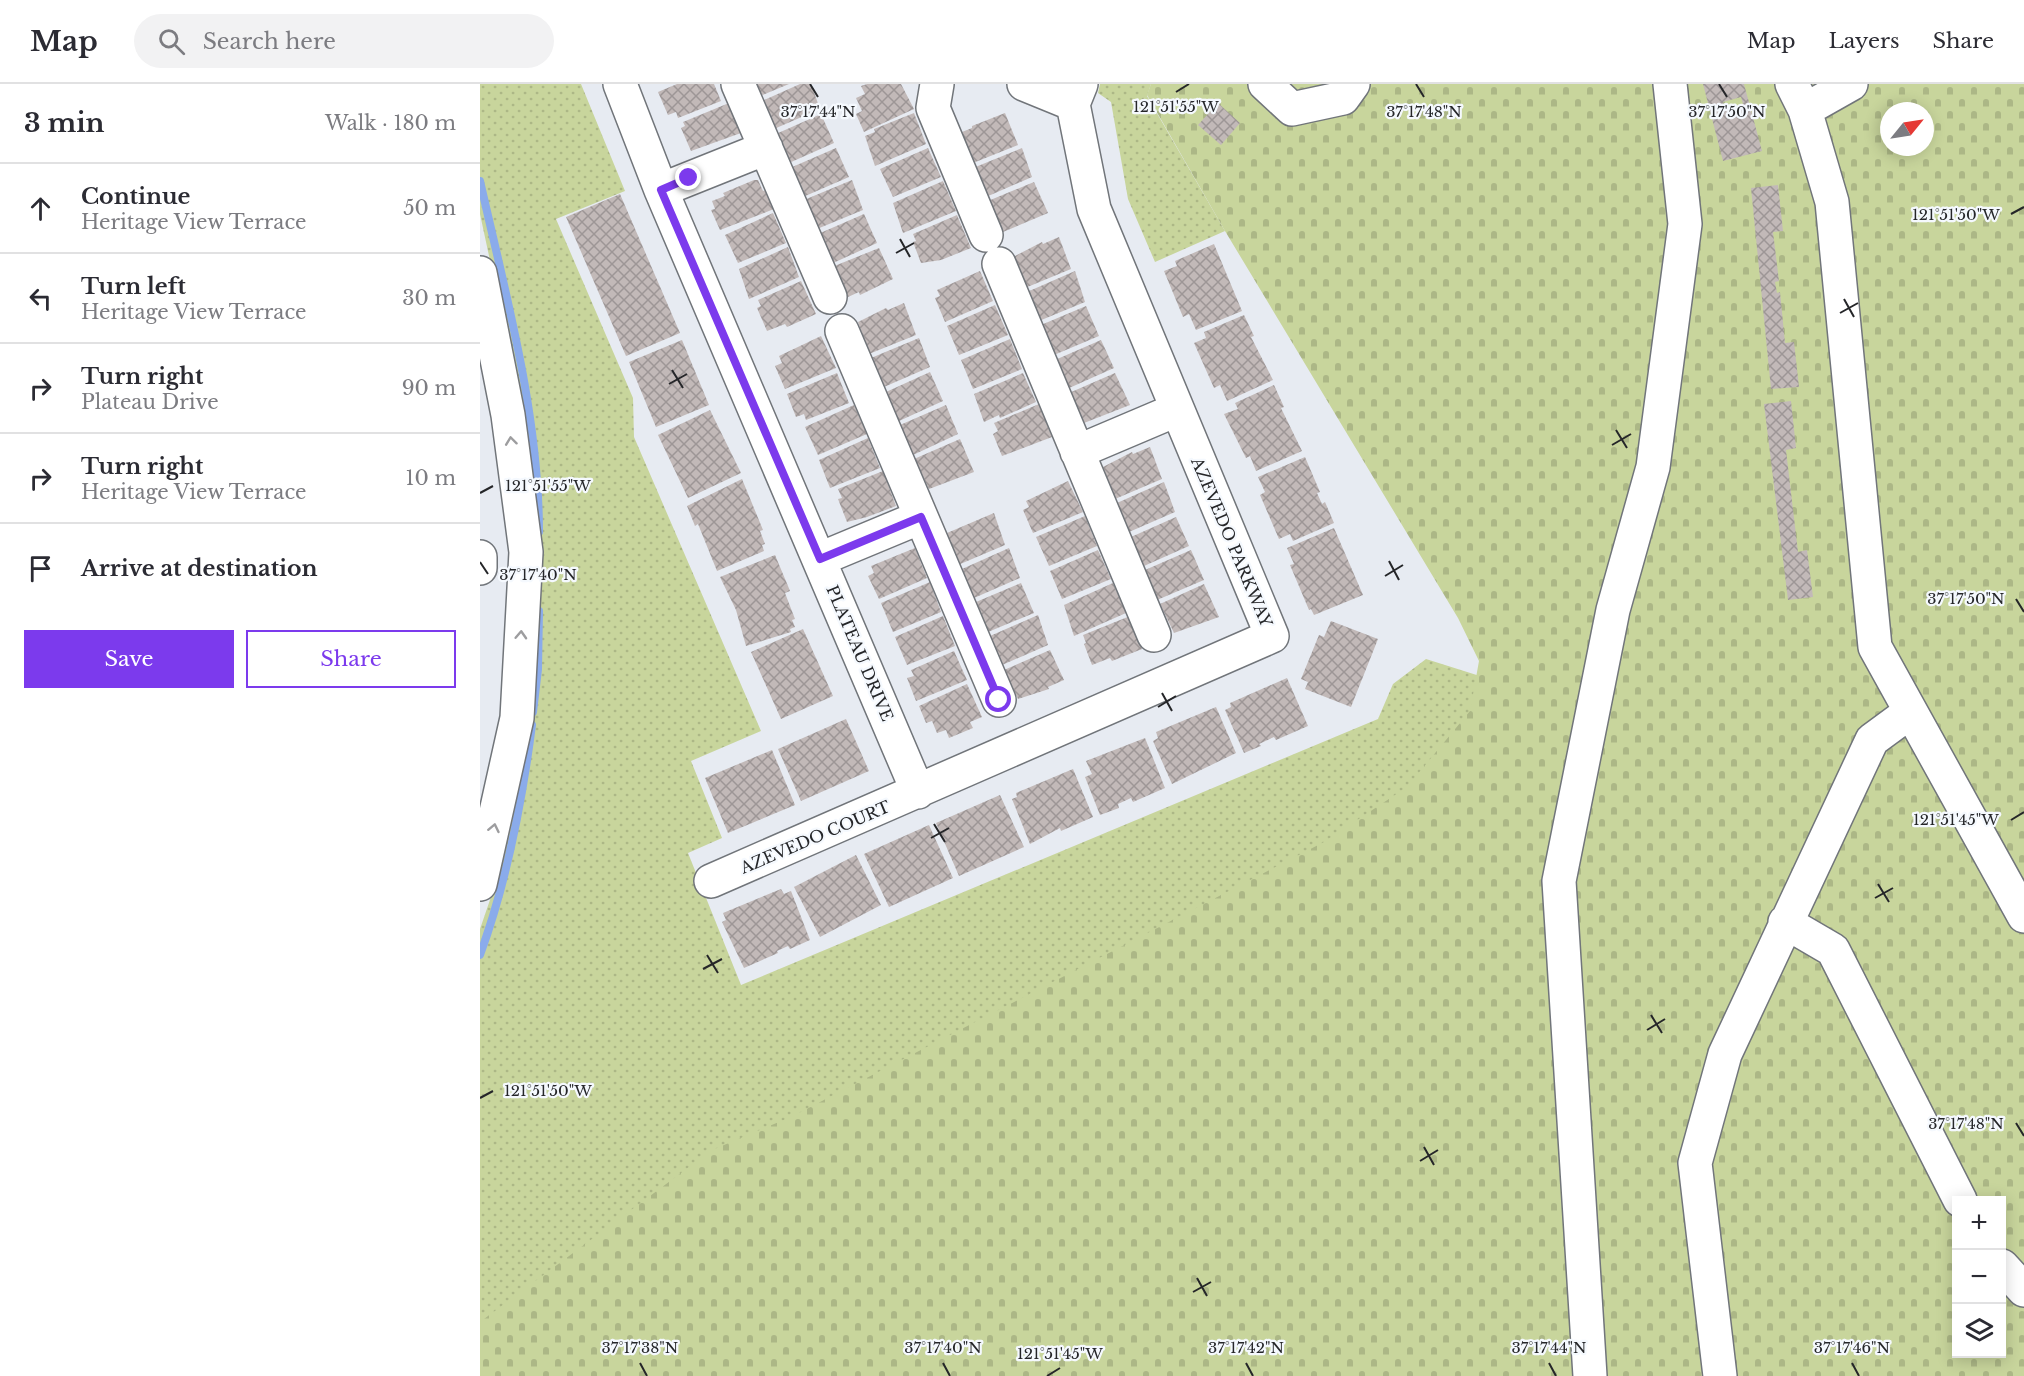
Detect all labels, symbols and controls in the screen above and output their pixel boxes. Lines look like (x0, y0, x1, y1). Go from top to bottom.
search box (134, 14, 554, 68)
text: Map (30, 24, 98, 59)
icon: search (155, 25, 188, 58)
text: Search here (203, 28, 336, 55)
text: Map (1747, 28, 1796, 54)
text: Layers (1829, 28, 1900, 54)
text: Share (1933, 28, 1994, 54)
text: 121°51'55"W (1133, 97, 1219, 116)
text: 37°17'44"N (780, 102, 856, 121)
text: 37°17'48"N (1386, 102, 1462, 121)
text: 37°17'50"N (1688, 102, 1766, 121)
north arrow (1880, 102, 1934, 156)
text: 3 min (24, 107, 105, 139)
text: Walk · 180 m (325, 111, 456, 135)
route end (675, 164, 701, 190)
text: Continue (81, 183, 190, 210)
icon: ahead (24, 192, 57, 225)
text: 50 m (403, 196, 456, 220)
text: 121°51'50"W (1912, 205, 2000, 224)
text: Heritage View Terrace (81, 210, 307, 234)
text: Turn left (81, 273, 186, 300)
icon: left (24, 282, 57, 315)
text: 30 m (402, 286, 456, 310)
text: Heritage View Terrace (81, 300, 307, 324)
text: Turn right (81, 363, 203, 390)
icon: right (24, 372, 57, 405)
text: 90 m (402, 376, 456, 400)
text: Plateau Drive (81, 390, 219, 414)
one-way arrow (506, 437, 518, 446)
text: Turn right (81, 453, 203, 480)
street label: AZEVEDO PARKWAY (1187, 453, 1277, 630)
icon: right (24, 462, 57, 495)
text: 10 m (406, 466, 456, 490)
text: 121°51'55"W (505, 476, 591, 495)
text: Heritage View Terrace (81, 480, 307, 504)
icon: arrive (24, 552, 57, 585)
text: Arrive at destination (81, 555, 318, 582)
text: 37°17'40"N (499, 565, 577, 584)
street label: PLATEAU DRIVE (822, 582, 898, 724)
text: 37°17'50"N (1927, 589, 2005, 608)
button: Save (24, 630, 234, 688)
button: Share (246, 630, 456, 688)
one-way arrow (515, 631, 528, 640)
route start (985, 686, 1011, 712)
street label: AZEVEDO COURT (736, 796, 893, 878)
text: 121°51'45"W (1913, 810, 1999, 829)
one-way arrow (487, 823, 500, 833)
text: 121°51'50"W (504, 1081, 592, 1100)
text: 37°17'48"N (1928, 1114, 2004, 1133)
map controls (1952, 1196, 2006, 1358)
button: + (1952, 1196, 2006, 1250)
button: − (1952, 1250, 2006, 1304)
button: layers (1952, 1304, 2006, 1358)
text: 37°17'38"N (602, 1338, 678, 1357)
text: 37°17'40"N (904, 1338, 982, 1357)
text: 37°17'42"N (1208, 1338, 1284, 1357)
text: 37°17'44"N (1511, 1338, 1587, 1357)
text: 37°17'46"N (1814, 1338, 1890, 1357)
text: 121°51'45"W (1017, 1344, 1103, 1363)

